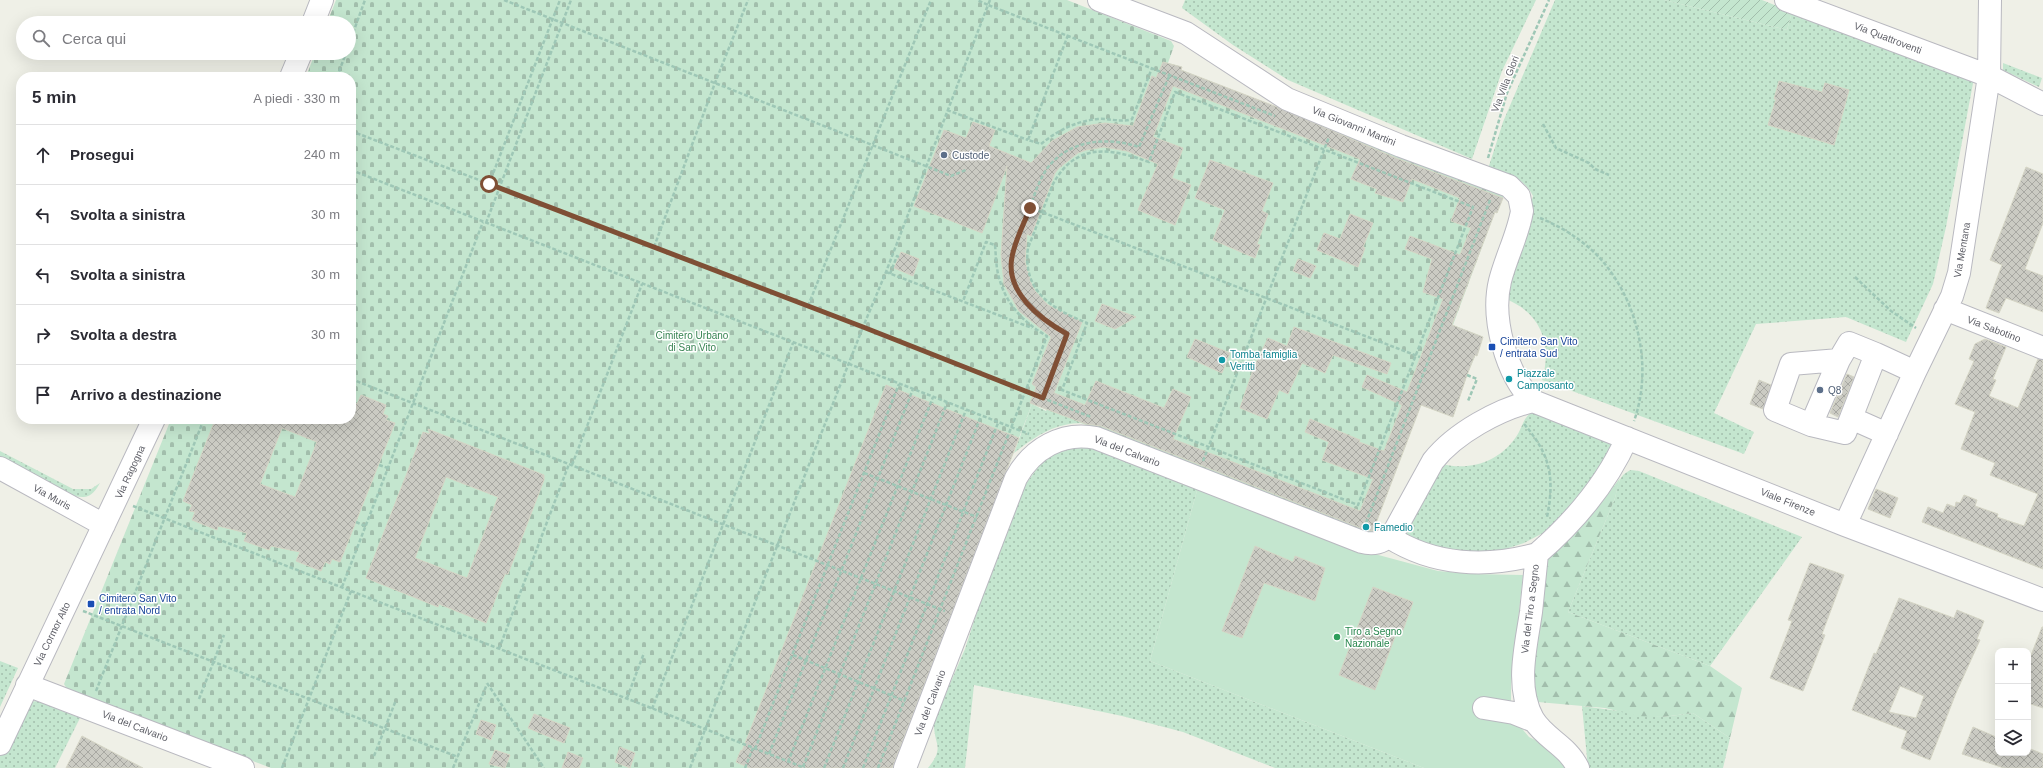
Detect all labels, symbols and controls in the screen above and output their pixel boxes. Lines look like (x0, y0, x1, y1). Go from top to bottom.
search box (16, 16, 356, 60)
street label: Via Quattroventi (1853, 20, 1923, 56)
icon: search (30, 27, 52, 49)
text: Cerca qui (62, 30, 126, 47)
street label: Via Villa Glori (1489, 54, 1521, 114)
text: 5 min (32, 88, 76, 107)
text: A piedi · 330 m (253, 91, 340, 106)
street label: Via Giovanni Martini (1311, 104, 1397, 148)
icon: ahead (32, 144, 54, 166)
text: Prosegui (70, 146, 134, 163)
text: 240 m (304, 147, 340, 162)
marker: Custode (939, 150, 949, 160)
place label: Custode (952, 150, 990, 161)
route start (480, 175, 498, 193)
route end (1021, 199, 1039, 217)
icon: left (32, 204, 54, 226)
text: Svolta a sinistra (70, 206, 185, 223)
text: 30 m (311, 207, 340, 222)
street label: Via Mentana (1952, 221, 1972, 279)
icon: left (32, 264, 54, 286)
text: Svolta a sinistra (70, 266, 185, 283)
text: 30 m (311, 267, 340, 282)
street label: Via Sabotino (1966, 314, 2023, 344)
icon: right (32, 324, 54, 346)
text: Svolta a destra (70, 326, 177, 343)
text: 30 m (311, 327, 340, 342)
park label: Cimitero Urbano di San Vito (656, 330, 729, 353)
place label: Cimitero San Vito / entrata Sud (1500, 336, 1578, 359)
marker: Cimitero San Vito / entrata Sud (1487, 342, 1497, 352)
place label: Tomba famiglia Veritti (1230, 349, 1298, 372)
marker: Tomba famiglia Veritti (1217, 355, 1227, 365)
place label: Piazzale Camposanto (1517, 368, 1574, 391)
marker: Piazzale Camposanto (1504, 374, 1514, 384)
icon: arrive (32, 384, 54, 406)
marker: Q8 (1815, 385, 1825, 395)
place label: Q8 (1828, 385, 1842, 396)
text: Arrivo a destinazione (70, 386, 222, 403)
street label: Via del Calvario (1092, 433, 1162, 469)
street label: Via Ragogna (113, 443, 147, 500)
street label: Via Muris (31, 482, 73, 512)
street label: Viale Firenze (1759, 486, 1817, 518)
marker: Famedio (1361, 522, 1371, 532)
place label: Famedio (1374, 522, 1413, 533)
street label: Via del Tiro a Segno (1519, 563, 1541, 654)
place label: Cimitero San Vito / entrata Nord (99, 593, 177, 616)
marker: Cimitero San Vito / entrata Nord (86, 599, 96, 609)
street label: Via Cormor Alto (32, 600, 72, 668)
place label: Tiro a Segno Nazionale (1345, 626, 1402, 649)
marker: Tiro a Segno Nazionale (1332, 632, 1342, 642)
map controls (1995, 648, 2031, 756)
button: + (1995, 648, 2031, 684)
street label: Via del Calvario (912, 668, 948, 738)
button: − (1995, 684, 2031, 720)
street label: Via del Calvario (100, 708, 170, 744)
button: layers (1995, 720, 2031, 756)

